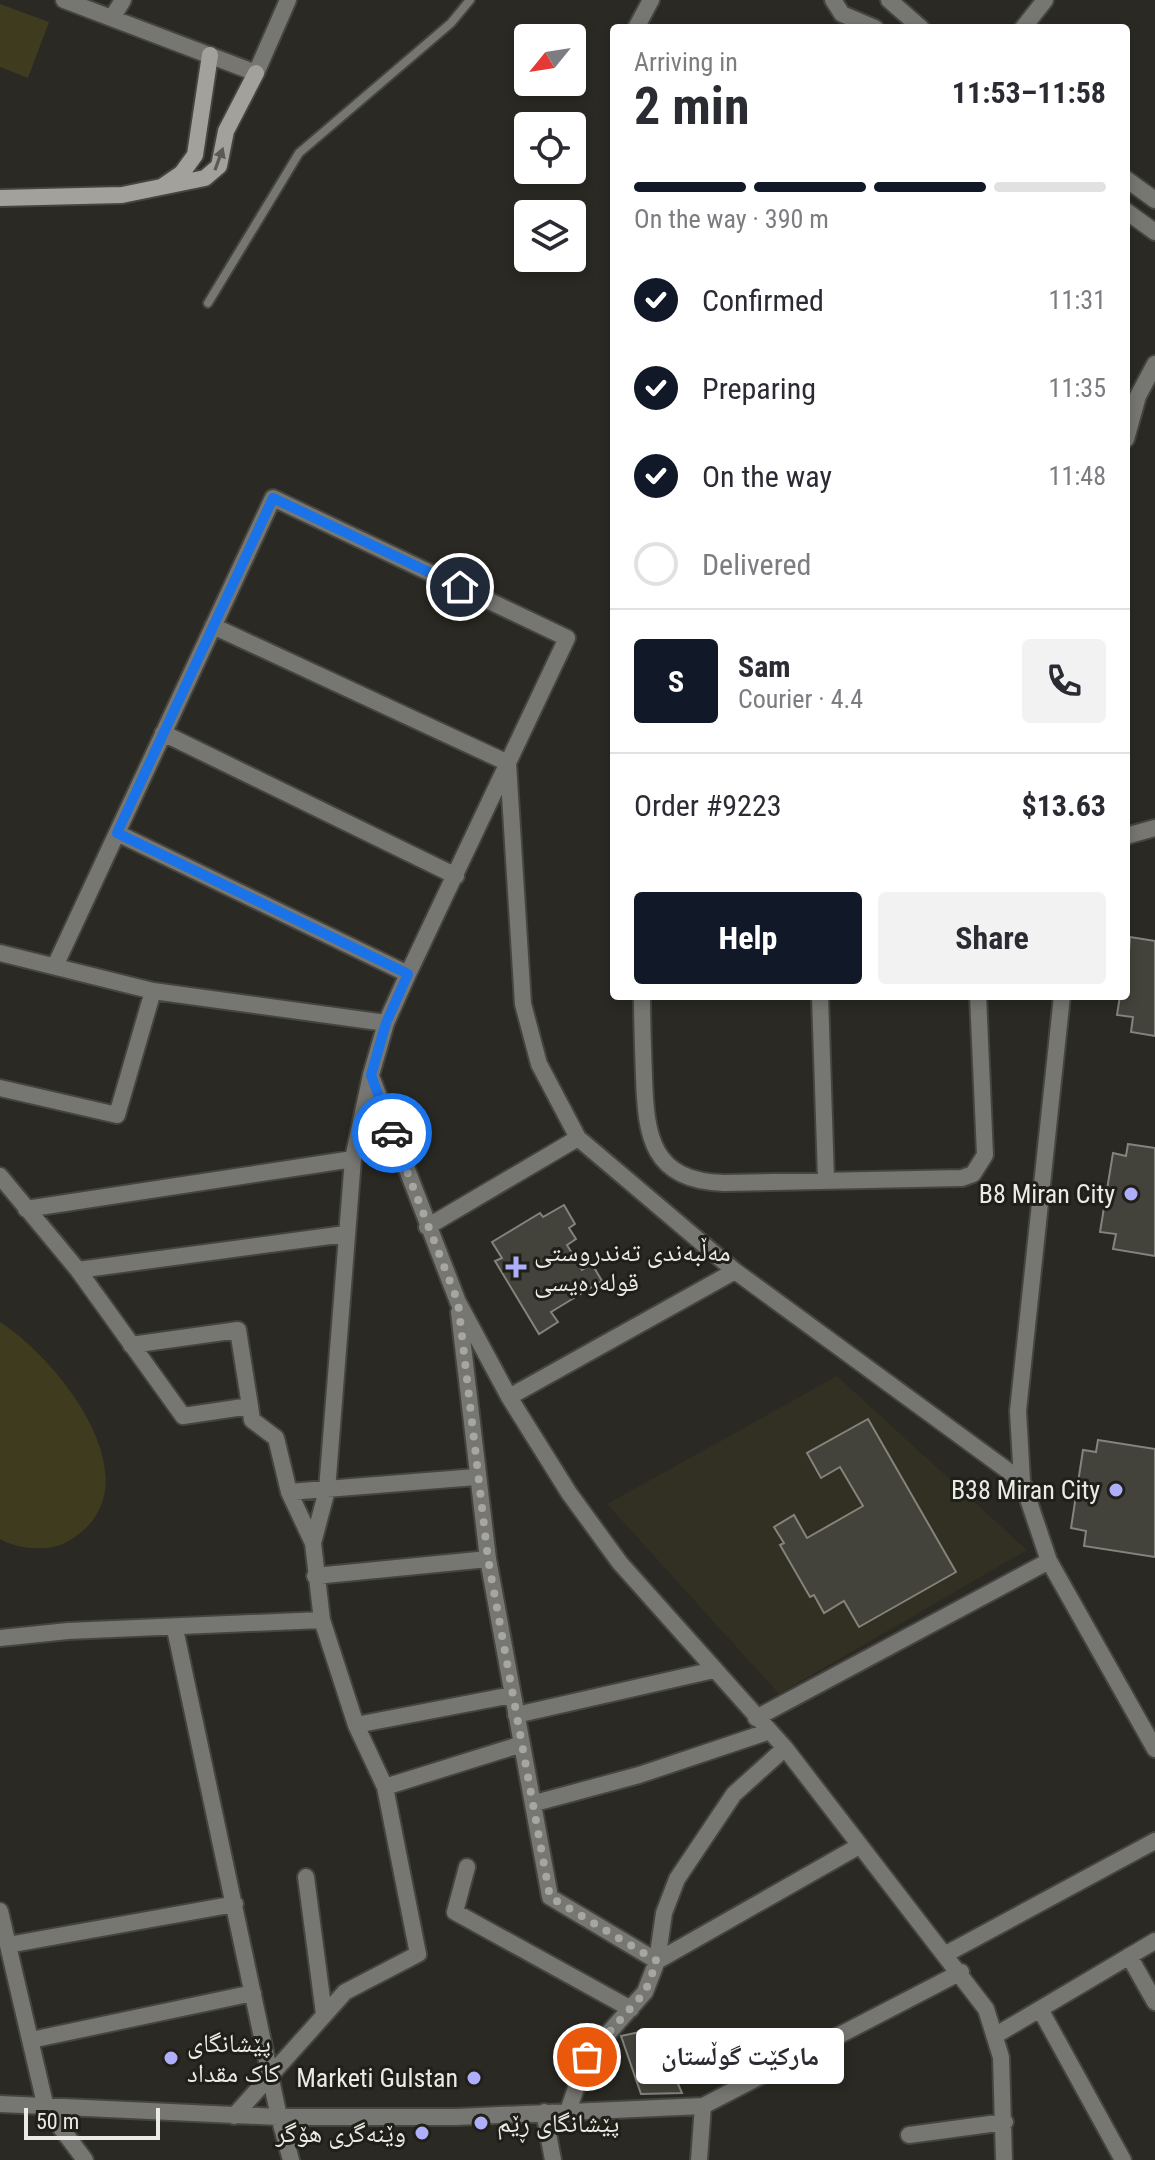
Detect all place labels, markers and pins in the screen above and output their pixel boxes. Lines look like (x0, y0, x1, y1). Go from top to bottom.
pin (426, 553, 494, 621)
place label: B8 Miran City (979, 1179, 1115, 1209)
marker: B8 Miran City (1122, 1185, 1140, 1203)
place label: مەڵبەندی تەندروستی قولەرەیسی (534, 1237, 731, 1298)
marker: مەڵبەندی تەندروستی قولەرەیسی (505, 1256, 527, 1278)
place label: B38 Miran City (951, 1475, 1100, 1505)
marker: B38 Miran City (1107, 1481, 1125, 1499)
pin (553, 2023, 621, 2091)
place label: پێشانگای کاک مقداد (187, 2028, 281, 2088)
callout: مارکێت گوڵستان (635, 2029, 843, 2085)
marker: پێشانگای کاک مقداد (162, 2049, 180, 2067)
place label: Marketi Gulstan (296, 2063, 458, 2093)
marker: Marketi Gulstan (465, 2069, 483, 2087)
place label: پێشانگای ڕێم (497, 2108, 619, 2143)
marker: پێشانگای ڕێم (472, 2114, 490, 2132)
place label: وێنەگری هۆگر (275, 2118, 406, 2149)
marker: وێنەگری هۆگر (413, 2124, 431, 2142)

